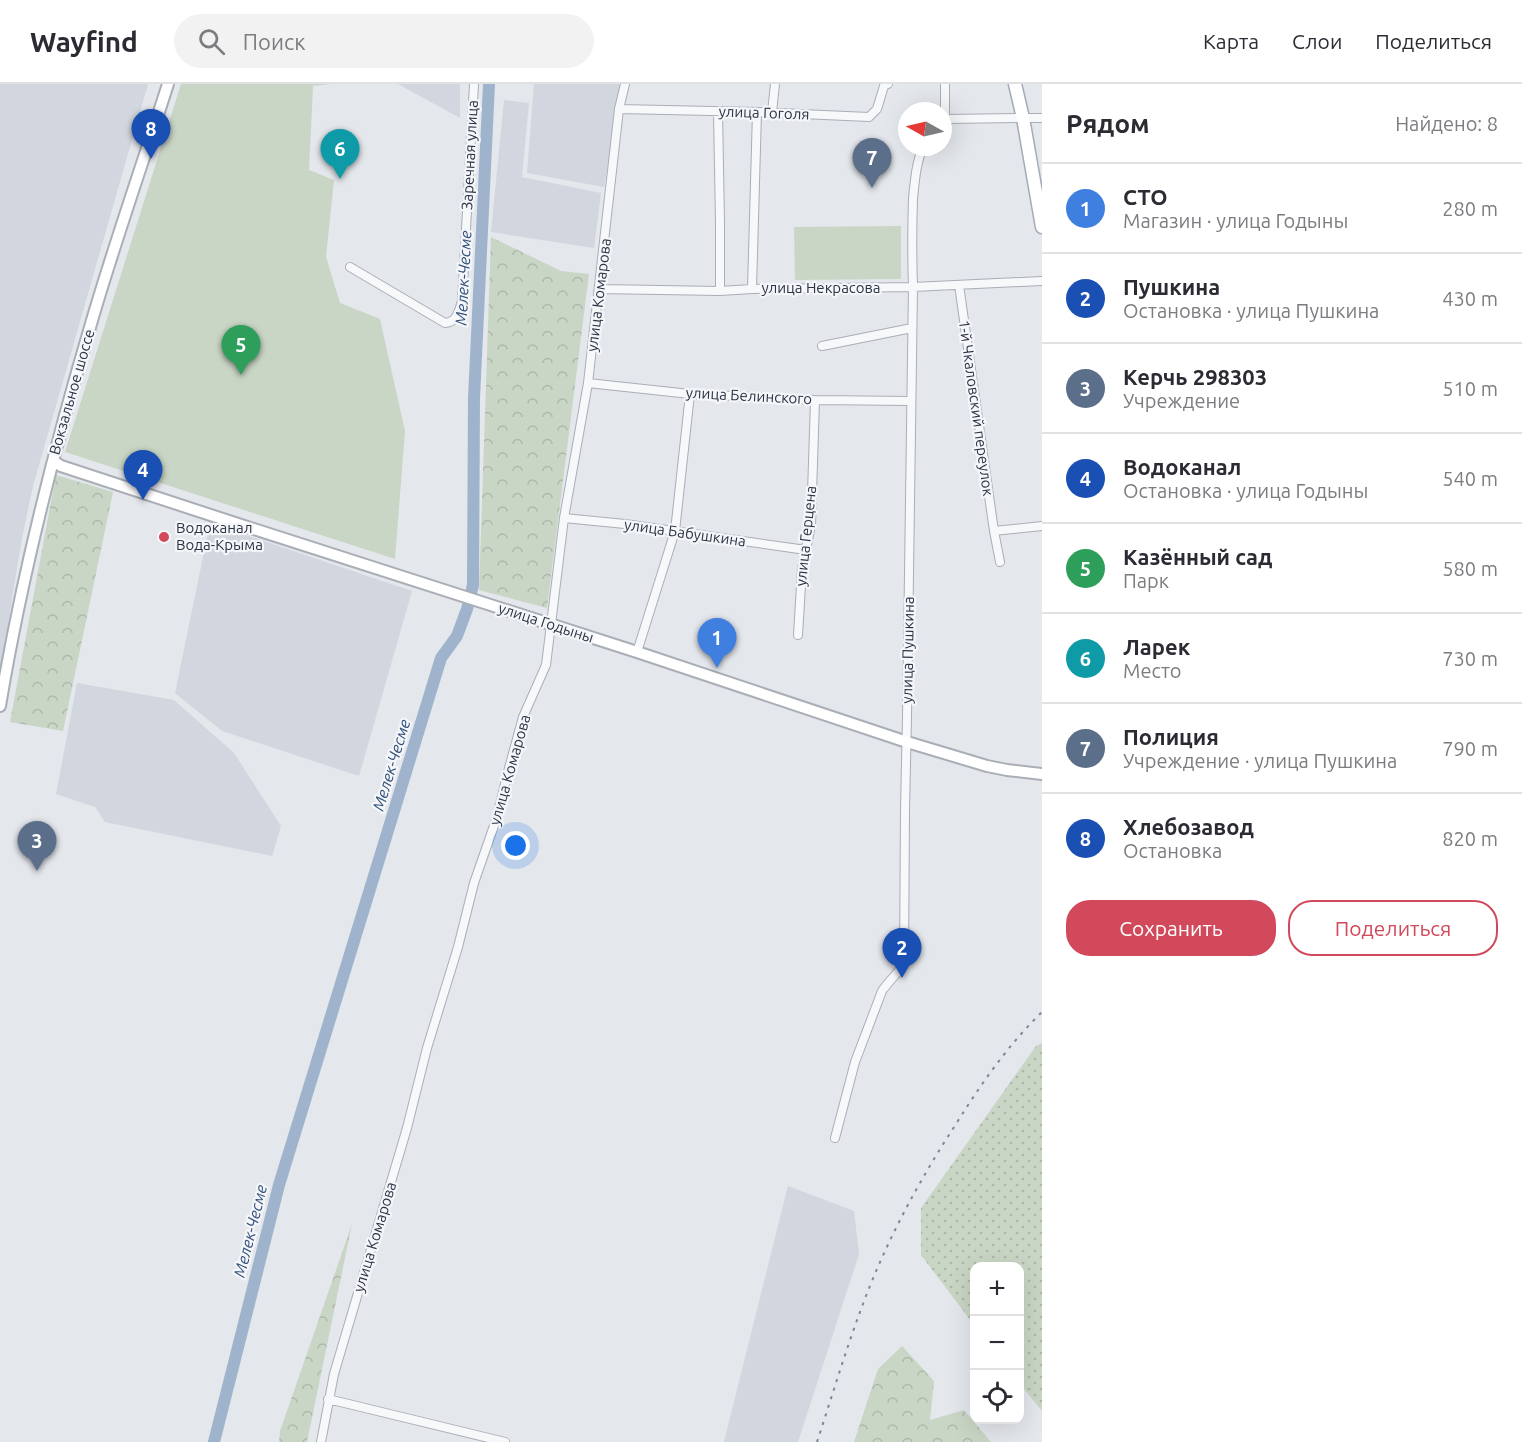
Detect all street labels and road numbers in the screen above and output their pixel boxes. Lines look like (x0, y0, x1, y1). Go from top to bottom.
street label: Заречная улица (458, 100, 481, 210)
street label: улица Гоголя (718, 102, 810, 123)
street label: улица Комарова (583, 237, 614, 353)
street label: улица Некрасова (761, 279, 881, 296)
street label: 1-й Чкаловский переулок (956, 319, 997, 497)
street label: Вокзальное шоссе (45, 327, 98, 457)
street label: улица Белинского (685, 384, 813, 407)
street label: улица Герцена (792, 485, 819, 587)
street label: улица Бабушкина (623, 516, 747, 549)
street label: улица Пушкина (898, 596, 917, 704)
street label: улица Годыны (496, 599, 596, 646)
street label: улица Комарова (486, 713, 533, 827)
street label: улица Комарова (350, 1180, 399, 1294)

